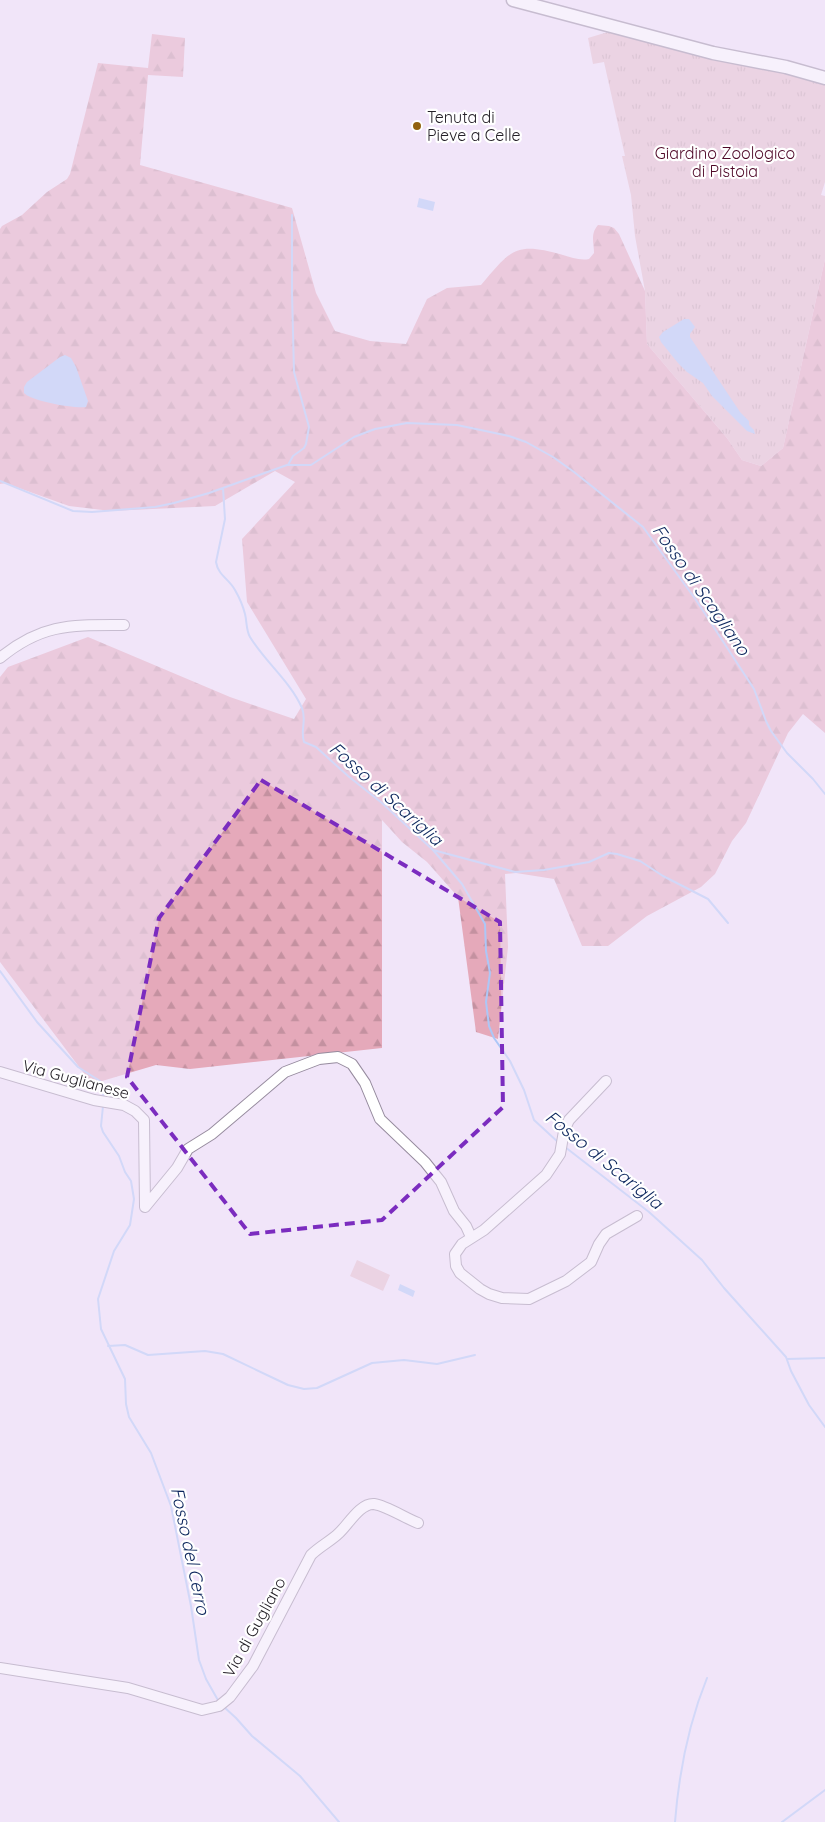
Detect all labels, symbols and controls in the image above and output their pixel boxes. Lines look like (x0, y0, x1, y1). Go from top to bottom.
place label: Tenuta di Pieve a Celle (427, 107, 521, 145)
marker: Tenuta di Pieve a Celle (411, 120, 423, 132)
park label: Giardino Zoologico di Pistoia (655, 143, 795, 181)
water label: Fosso di Scagliano (648, 520, 756, 661)
water label: Fosso di Scariglia (325, 737, 448, 851)
street label: Via Guglianese (20, 1055, 132, 1103)
water label: Fosso di Scariglia (541, 1105, 669, 1215)
water label: Fosso del Cerro (166, 1485, 215, 1618)
street label: Via di Gugliano (218, 1573, 290, 1681)

